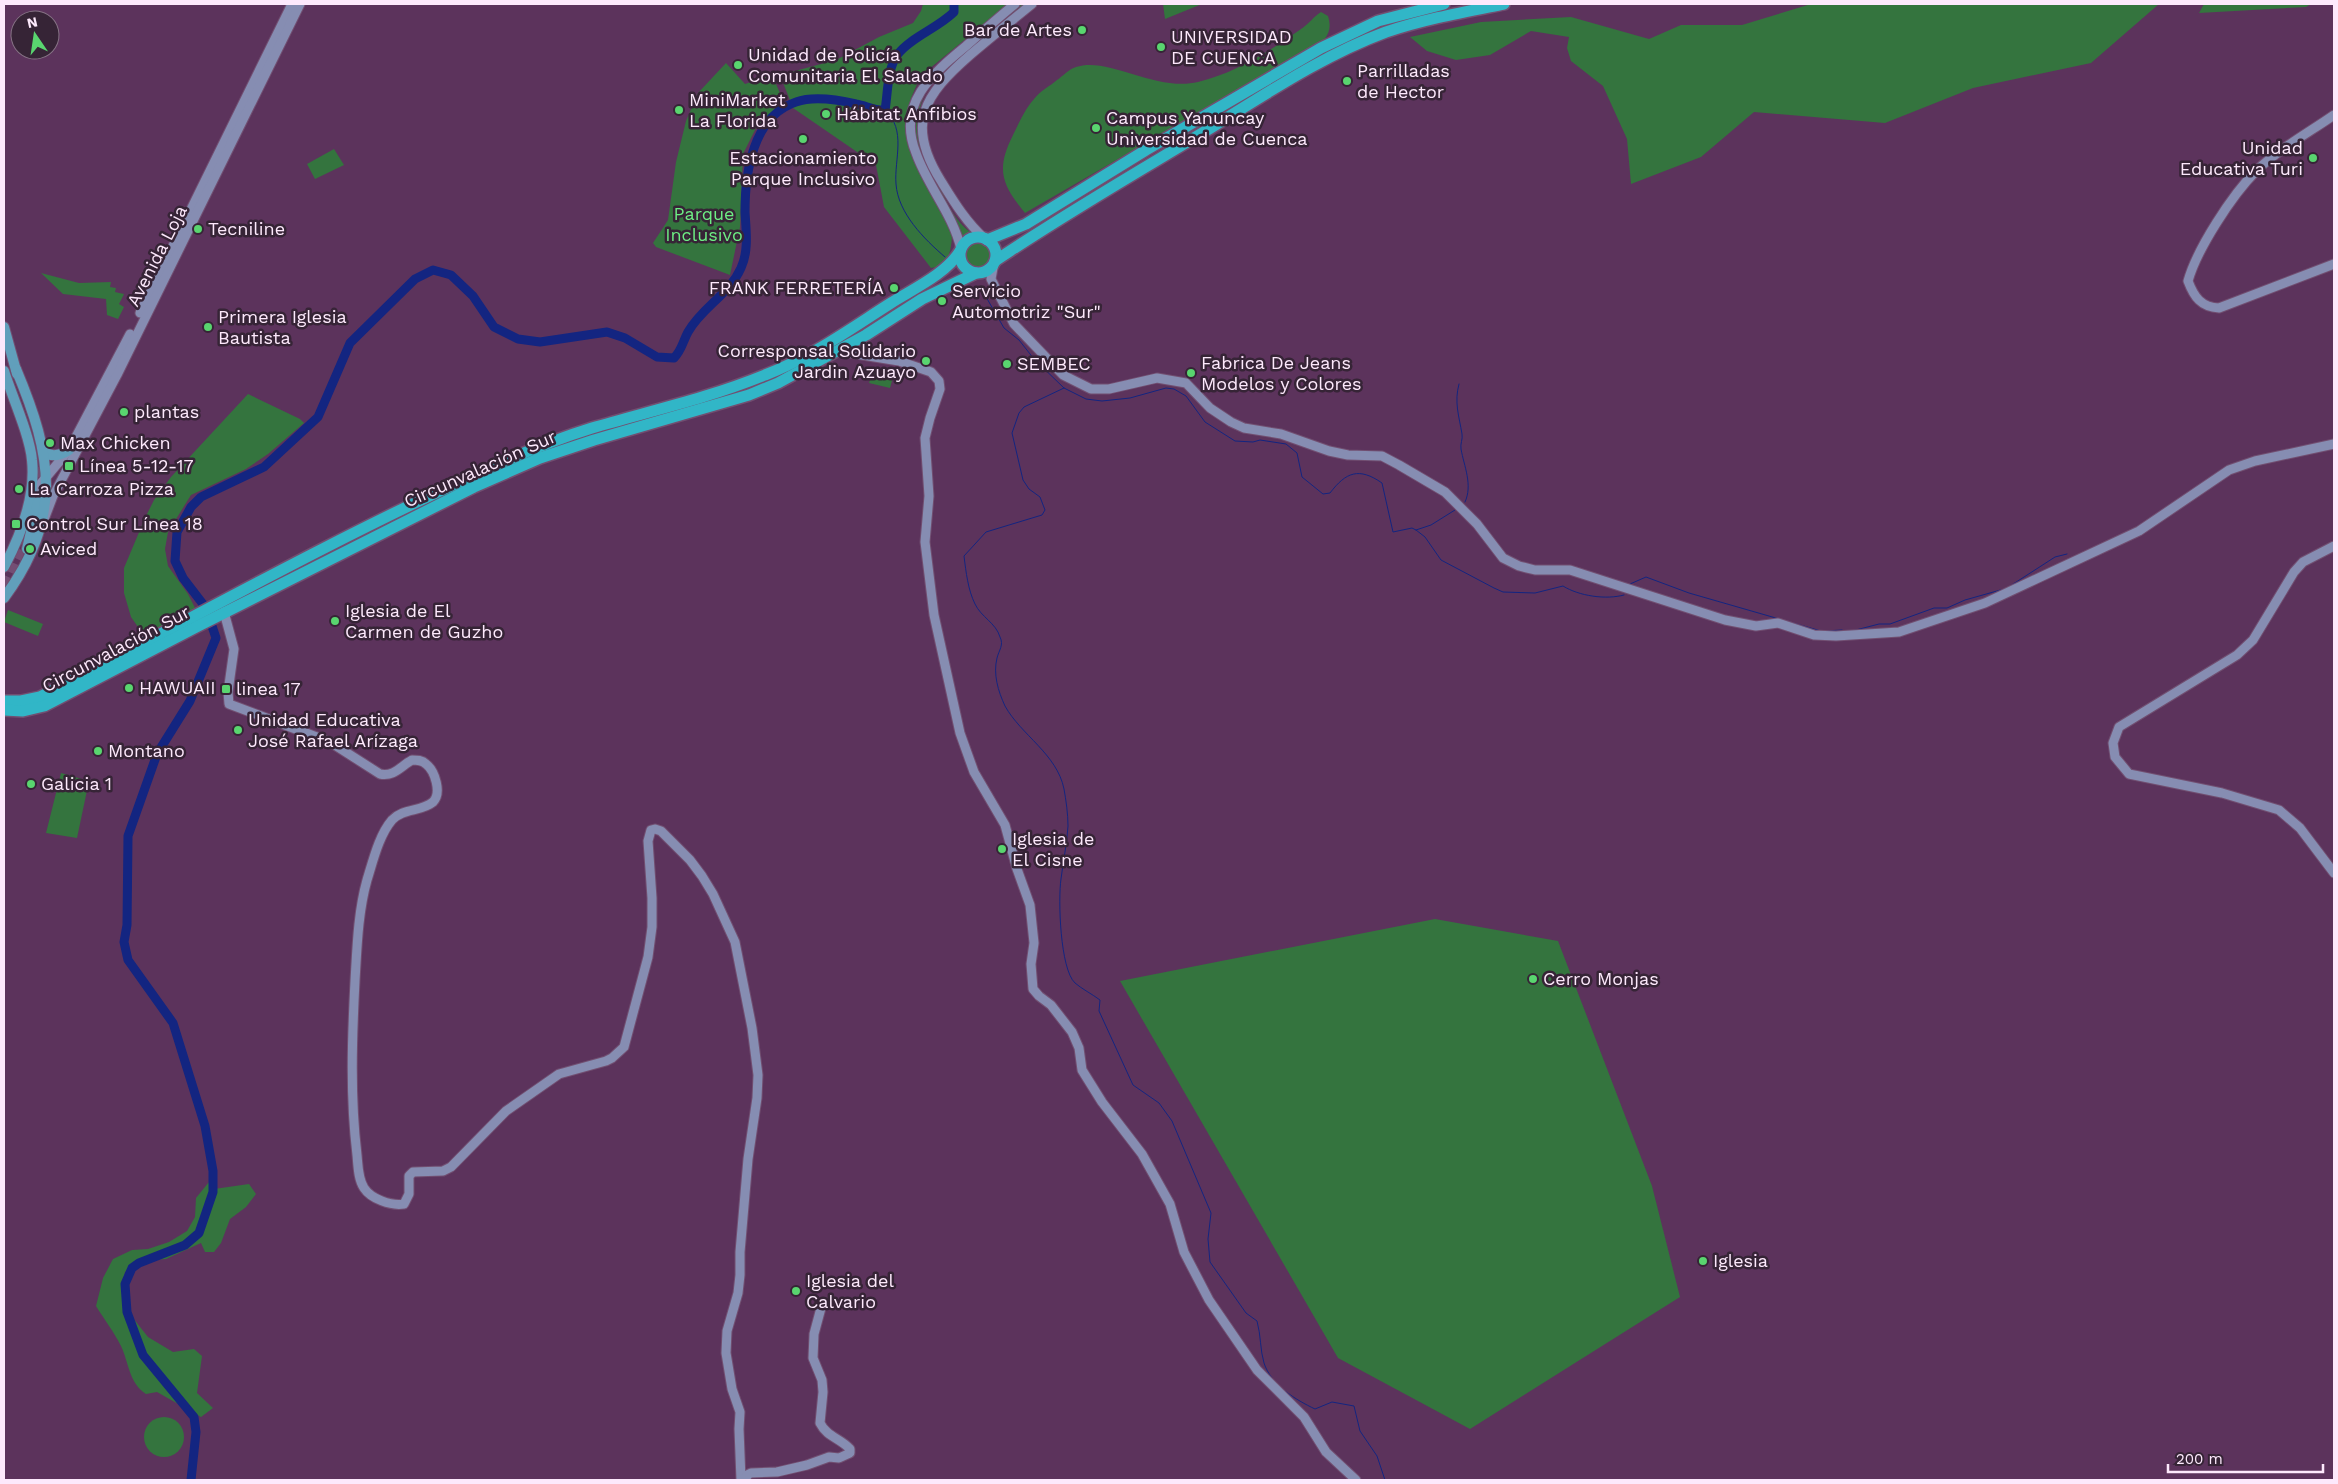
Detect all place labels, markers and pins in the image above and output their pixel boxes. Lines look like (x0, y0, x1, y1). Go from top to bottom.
place label: Bar de Artes (964, 19, 1072, 40)
marker: Bar de Artes (1076, 24, 1088, 36)
place label: UNIVERSIDAD DE CUENCA (1171, 26, 1292, 68)
marker: UNIVERSIDAD DE CUENCA (1155, 41, 1167, 53)
place label: Unidad de Policía Comunitaria El Salado (748, 44, 943, 86)
marker: Unidad de Policía Comunitaria El Salado (732, 59, 744, 71)
place label: Parrilladas de Hector (1357, 60, 1450, 102)
marker: Parrilladas de Hector (1341, 75, 1353, 87)
place label: MiniMarket La Florida (689, 89, 786, 131)
place label: Hábitat Anfibios (836, 103, 977, 124)
marker: MiniMarket La Florida (673, 104, 685, 116)
place label: Campus Yanuncay Universidad de Cuenca (1106, 107, 1308, 149)
marker: Hábitat Anfibios (820, 108, 832, 120)
marker: Campus Yanuncay Universidad de Cuenca (1090, 122, 1102, 134)
marker: Estacionamiento Parque Inclusivo (797, 133, 809, 145)
place label: Unidad Educativa Turi (2180, 137, 2303, 179)
place label: Estacionamiento Parque Inclusivo (729, 147, 877, 189)
marker: Unidad Educativa Turi (2307, 152, 2319, 164)
place label: Tecniline (208, 218, 285, 239)
marker: Tecniline (192, 223, 204, 235)
place label: FRANK FERRETERÍA (709, 277, 884, 298)
place label: Servicio Automotriz "Sur" (952, 280, 1101, 322)
marker: FRANK FERRETERÍA (888, 282, 900, 294)
marker: Servicio Automotriz "Sur" (936, 295, 948, 307)
place label: Primera Iglesia Bautista (218, 306, 347, 348)
marker: Primera Iglesia Bautista (202, 321, 214, 333)
place label: Corresponsal Solidario Jardin Azuayo (718, 340, 916, 382)
place label: Fabrica De Jeans Modelos y Colores (1201, 352, 1362, 394)
place label: SEMBEC (1017, 353, 1091, 374)
marker: Corresponsal Solidario Jardin Azuayo (920, 355, 932, 367)
marker: SEMBEC (1001, 358, 1013, 370)
marker: Fabrica De Jeans Modelos y Colores (1185, 367, 1197, 379)
place label: plantas (134, 401, 199, 422)
marker: plantas (118, 406, 130, 418)
place label: Max Chicken (60, 432, 171, 453)
marker: Max Chicken (44, 437, 56, 449)
place label: Línea 5-12-17 (79, 455, 194, 476)
marker: Línea 5-12-17 (63, 460, 75, 472)
place label: La Carroza Pizza (29, 478, 174, 499)
marker: La Carroza Pizza (13, 483, 25, 495)
place label: Control Sur Línea 18 (26, 513, 203, 534)
marker: Control Sur Línea 18 (10, 518, 22, 530)
place label: Aviced (40, 538, 97, 559)
marker: Aviced (24, 543, 36, 555)
place label: Iglesia de El Carmen de Guzho (345, 600, 503, 642)
marker: Iglesia de El Carmen de Guzho (329, 615, 341, 627)
place label: HAWUAII (139, 677, 216, 698)
place label: linea 17 (236, 678, 301, 699)
marker: HAWUAII (123, 682, 135, 694)
marker: linea 17 (220, 683, 232, 695)
place label: Unidad Educativa José Rafael Arízaga (248, 709, 418, 751)
marker: Unidad Educativa José Rafael Arízaga (232, 724, 244, 736)
place label: Montano (108, 740, 185, 761)
marker: Montano (92, 745, 104, 757)
place label: Galicia 1 (41, 773, 112, 794)
marker: Galicia 1 (25, 778, 37, 790)
place label: Iglesia de El Cisne (1012, 828, 1094, 870)
marker: Iglesia de El Cisne (996, 843, 1008, 855)
place label: Cerro Monjas (1543, 968, 1659, 989)
marker: Cerro Monjas (1527, 973, 1539, 985)
place label: Iglesia (1713, 1250, 1768, 1271)
marker: Iglesia (1697, 1255, 1709, 1267)
place label: Iglesia del Calvario (806, 1270, 894, 1312)
marker: Iglesia del Calvario (790, 1285, 802, 1297)

